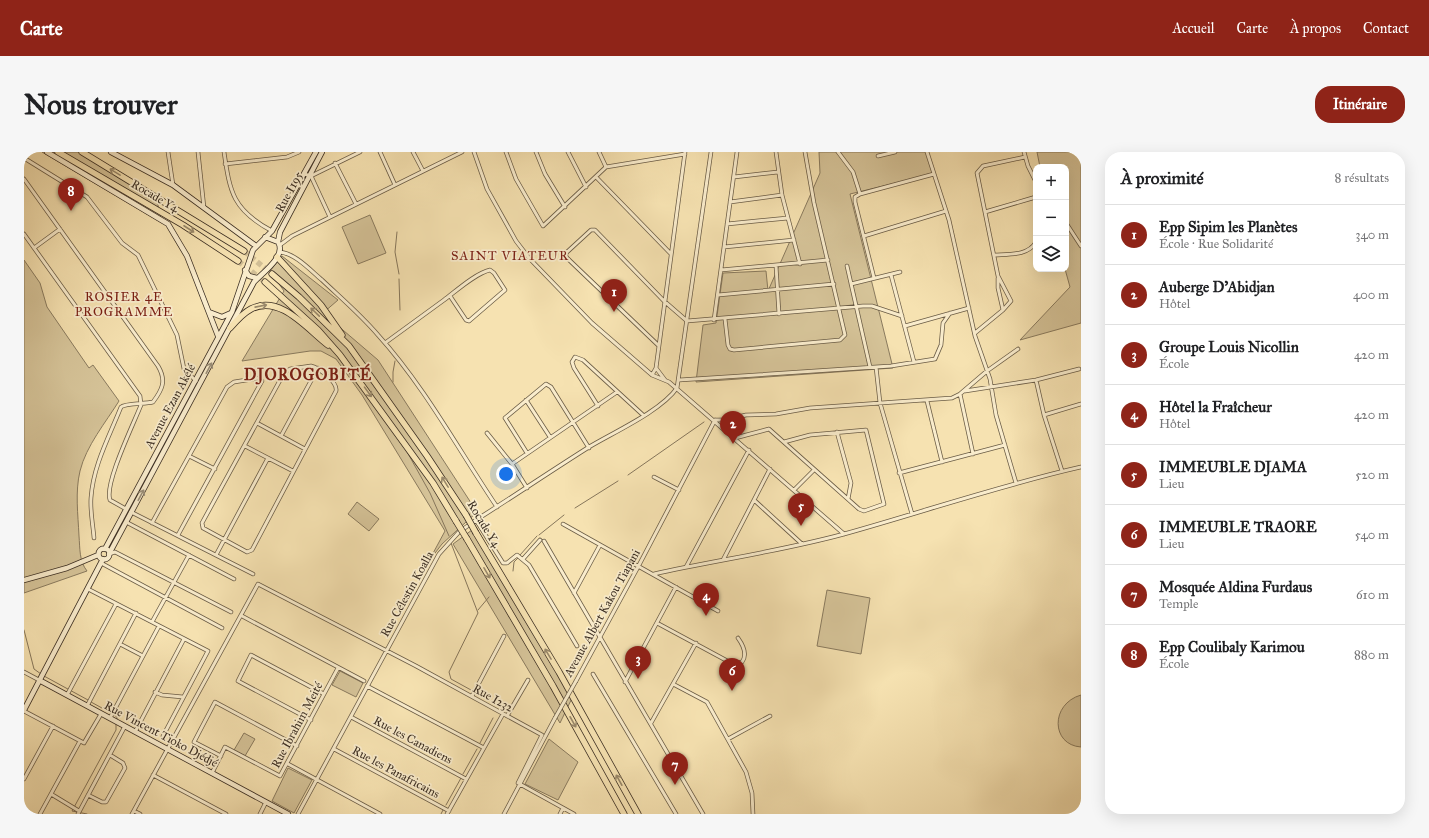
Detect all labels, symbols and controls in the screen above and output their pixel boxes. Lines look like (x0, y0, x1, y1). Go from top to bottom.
text: Carte (20, 17, 63, 40)
text: Accueil (1172, 20, 1215, 37)
text: Carte (1237, 20, 1268, 37)
text: À propos (1290, 20, 1341, 37)
text: Contact (1363, 20, 1409, 37)
button: Itinéraire (1315, 86, 1405, 123)
text: Nous trouver (24, 87, 177, 122)
map controls (1033, 164, 1069, 272)
button: + (1033, 164, 1069, 200)
one-way arrow (109, 168, 121, 176)
text: À proximité (1121, 168, 1204, 189)
street label: Rue I195 (272, 169, 306, 215)
text: 8 résultats (1335, 170, 1389, 186)
street label: Rocade Y4 (129, 177, 182, 215)
pin: 8 (58, 178, 84, 211)
button: − (1033, 200, 1069, 236)
text: Epp Sipim les Planètes (1159, 218, 1298, 236)
one-way arrow (183, 224, 194, 233)
text: 1 (1131, 227, 1137, 243)
text: 340 m (1355, 227, 1389, 243)
button: layers (1033, 236, 1069, 272)
text: École · Rue Solidarité (1159, 236, 1273, 252)
district label: SAINT VIATEUR (451, 248, 569, 264)
text: Auberge D'Abidjan (1159, 278, 1275, 296)
pin: 1 (601, 279, 627, 312)
text: 2 (1131, 287, 1137, 303)
text: 400 m (1353, 287, 1389, 303)
district label: ROSIER 4E PROGRAMME (75, 289, 173, 320)
text: Hôtel (1159, 296, 1190, 312)
one-way arrow (254, 302, 267, 310)
one-way arrow (310, 307, 320, 317)
text: Groupe Louis Nicollin (1159, 338, 1299, 356)
text: 3 (1131, 347, 1137, 363)
text: 420 m (1354, 347, 1389, 363)
text: École (1159, 356, 1189, 372)
street label: Avenue Ezan Akélé (141, 361, 198, 452)
one-way arrow (206, 362, 214, 374)
district label: DJOROGOBITÉ (244, 363, 372, 385)
one-way arrow (364, 387, 372, 398)
text: Hôtel la Fraîcheur (1159, 398, 1272, 416)
text: 4 (1130, 407, 1138, 423)
text: 420 m (1354, 407, 1389, 423)
pin: 2 (720, 411, 746, 444)
text: Hôtel (1159, 416, 1190, 432)
text: IMMEUBLE DJAMA (1159, 458, 1307, 476)
your location (496, 464, 516, 484)
text: 5 (1131, 467, 1137, 483)
text: 520 m (1355, 467, 1389, 483)
text: Lieu (1159, 476, 1184, 492)
one-way arrow (441, 477, 449, 488)
one-way arrow (138, 489, 146, 501)
pin: 5 (788, 493, 814, 526)
street label: Rocade Y4 (464, 498, 504, 550)
text: IMMEUBLE TRAORE (1159, 518, 1317, 536)
text: 6 (1131, 527, 1137, 543)
text: 540 m (1355, 527, 1389, 543)
text: Lieu (1159, 536, 1184, 552)
street label: Avenue Albert Kakou Tiapani (561, 546, 643, 680)
street label: Rue Célestin Koalla (378, 548, 437, 639)
one-way arrow (483, 567, 491, 579)
text: Mosquée Aldina Furdaus (1159, 578, 1312, 596)
pin: 4 (693, 583, 719, 616)
text: 7 (1131, 587, 1137, 603)
text: 610 m (1356, 587, 1389, 603)
text: Temple (1159, 596, 1199, 612)
text: Epp Coulibaly Karimou (1159, 638, 1305, 656)
pin: 3 (625, 646, 651, 679)
text: 8 (1131, 647, 1137, 663)
text: 880 m (1354, 647, 1389, 663)
one-way arrow (544, 648, 552, 660)
text: École (1159, 656, 1189, 672)
pin: 6 (719, 658, 745, 691)
street label: Rue Ibrahim Meité (268, 680, 326, 770)
street label: Rue I232 (470, 681, 516, 715)
street label: Rue Vincent Tioko Djédjé (102, 698, 220, 770)
street label: Rue les Canadiens (371, 713, 455, 767)
one-way arrow (570, 716, 578, 728)
street label: Rue les Panafricains (350, 743, 442, 801)
pin: 7 (662, 752, 688, 785)
one-way arrow (614, 774, 622, 786)

